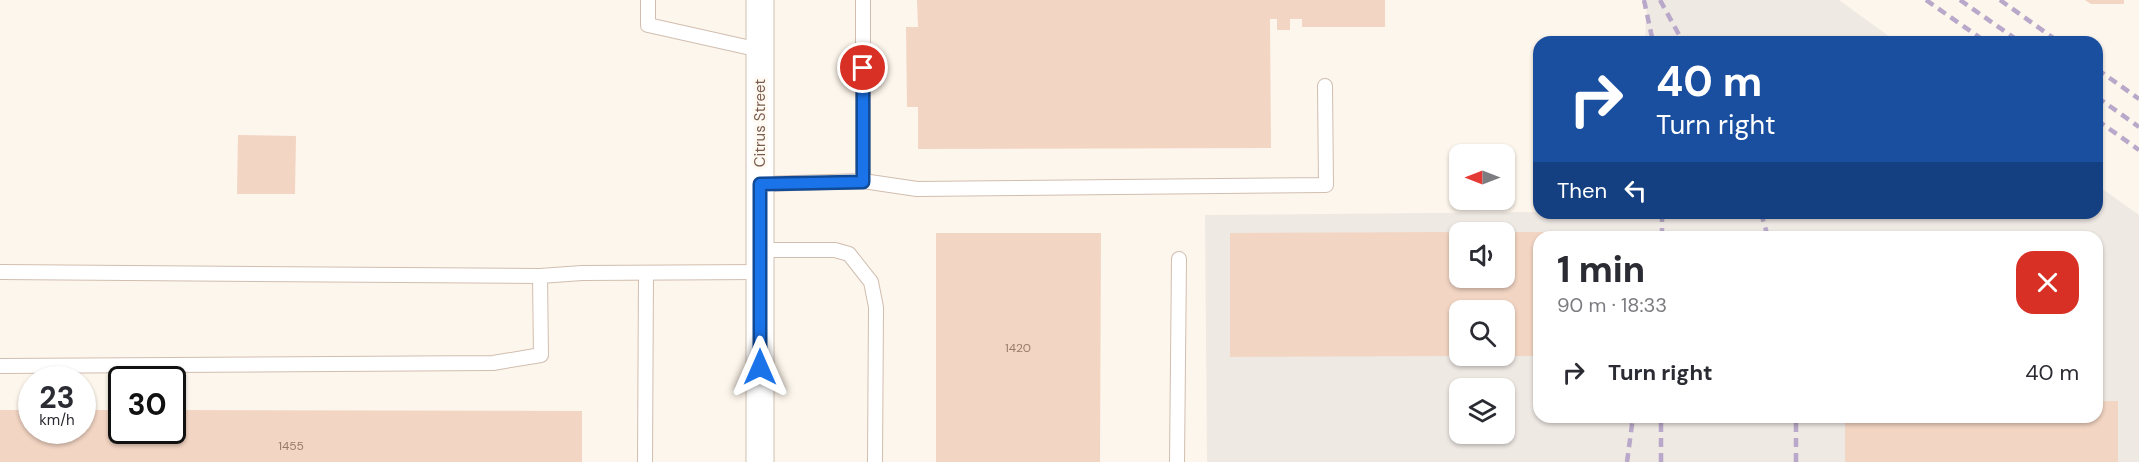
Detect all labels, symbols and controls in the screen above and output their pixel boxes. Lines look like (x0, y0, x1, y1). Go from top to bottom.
pin (837, 42, 888, 93)
icon: arrive (846, 51, 879, 84)
text: 40 m (1656, 54, 1762, 109)
icon: right (1557, 60, 1635, 138)
street label: Citrus Street (750, 79, 770, 167)
text: Turn right (1656, 107, 1776, 142)
north arrow (1449, 144, 1515, 210)
map controls (1449, 144, 1515, 444)
icon: left (1619, 174, 1652, 207)
text: Then (1557, 176, 1607, 205)
button: sound (1449, 222, 1515, 288)
text: 1 min (1557, 246, 1645, 293)
button: close (2016, 251, 2079, 314)
text: 90 m · 18:33 (1557, 292, 1667, 318)
button: search (1449, 300, 1515, 366)
position arrow (728, 335, 792, 399)
house number: 1420 (1005, 340, 1031, 356)
icon: right (1557, 356, 1590, 389)
text: Turn right (1608, 358, 1713, 387)
text: 40 m (2025, 358, 2079, 387)
speed limit sign: 30 (108, 366, 186, 444)
text: 23 (39, 378, 75, 417)
button: layers (1449, 378, 1515, 444)
text: km/h (39, 410, 75, 430)
house number: 1455 (278, 438, 304, 454)

